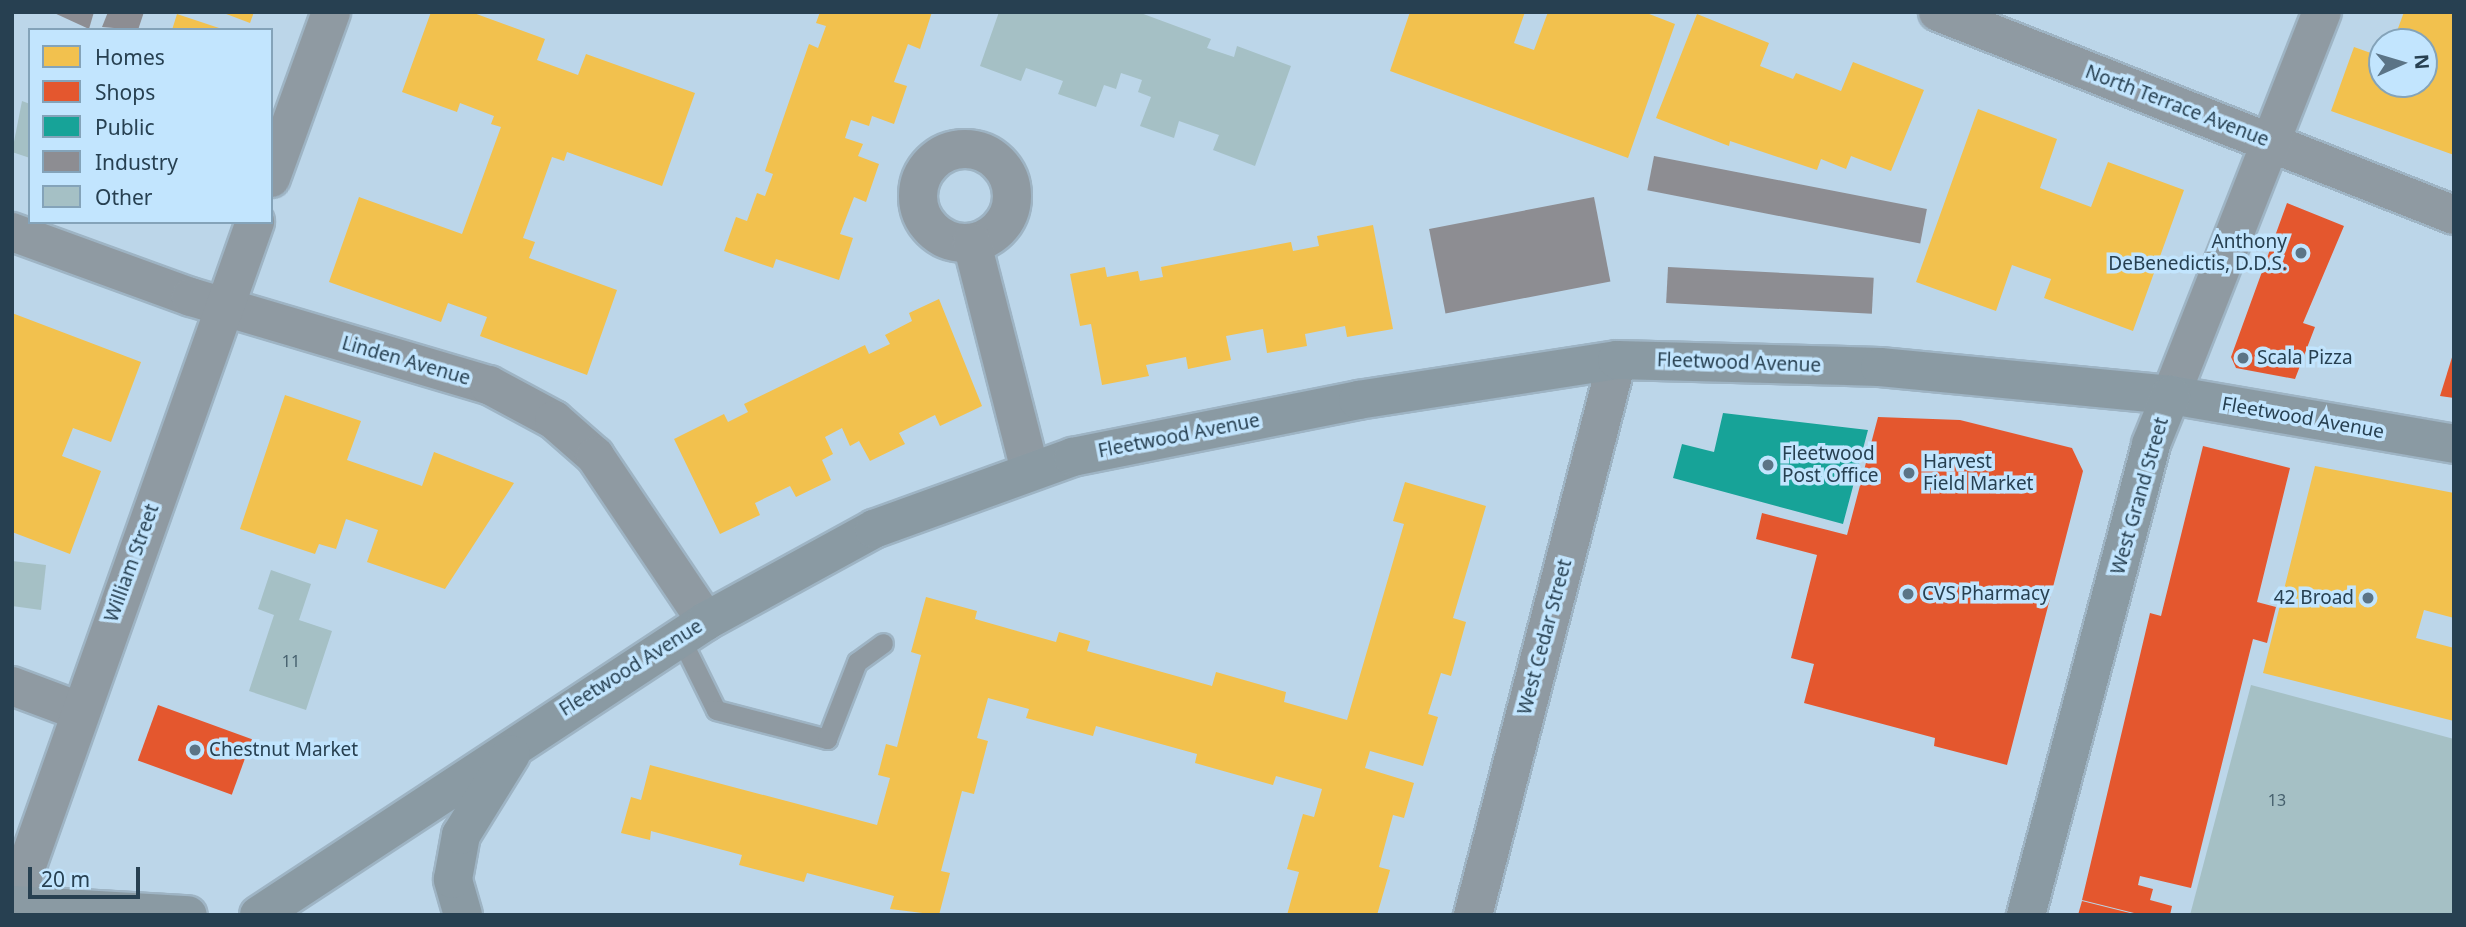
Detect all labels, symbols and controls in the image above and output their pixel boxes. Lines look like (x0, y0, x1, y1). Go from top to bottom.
legend (28, 28, 273, 224)
north arrow (2368, 28, 2438, 98)
text: Homes (95, 43, 165, 71)
text: N (2408, 53, 2435, 70)
street label: North Terrace Avenue (2082, 60, 2272, 152)
text: Shops (95, 78, 155, 106)
text: Public (95, 113, 155, 141)
text: Industry (95, 148, 178, 176)
text: Other (95, 183, 152, 211)
place label: Anthony DeBenedictis, D.D.S. (2108, 231, 2287, 275)
marker: Anthony DeBenedictis, D.D.S. (2293, 245, 2309, 261)
street label: Linden Avenue (339, 332, 473, 390)
place label: Scala Pizza (2257, 347, 2353, 369)
street label: Fleetwood Avenue (1656, 349, 1822, 377)
marker: Scala Pizza (2235, 350, 2251, 366)
street label: Fleetwood Avenue (2220, 393, 2386, 443)
street label: Fleetwood Avenue (1096, 409, 1262, 463)
street label: West Grand Street (2107, 415, 2173, 577)
place label: Fleetwood Post Office (1782, 443, 1879, 487)
place label: Harvest Field Market (1923, 451, 2033, 495)
marker: Fleetwood Post Office (1760, 457, 1776, 473)
marker: Harvest Field Market (1901, 465, 1917, 481)
street label: William Street (100, 501, 164, 625)
street label: West Cedar Street (1513, 557, 1577, 717)
place label: CVS Pharmacy (1922, 583, 2050, 605)
marker: CVS Pharmacy (1900, 586, 1916, 602)
place label: 42 Broad (2274, 587, 2354, 609)
marker: 42 Broad (2360, 590, 2376, 606)
street label: Fleetwood Avenue (555, 615, 707, 721)
house number: 11 (282, 651, 300, 671)
place label: Chestnut Market (209, 739, 358, 761)
marker: Chestnut Market (187, 742, 203, 758)
house number: 13 (2268, 790, 2286, 810)
scale bar (32, 853, 144, 897)
text: 20 m (41, 865, 90, 893)

